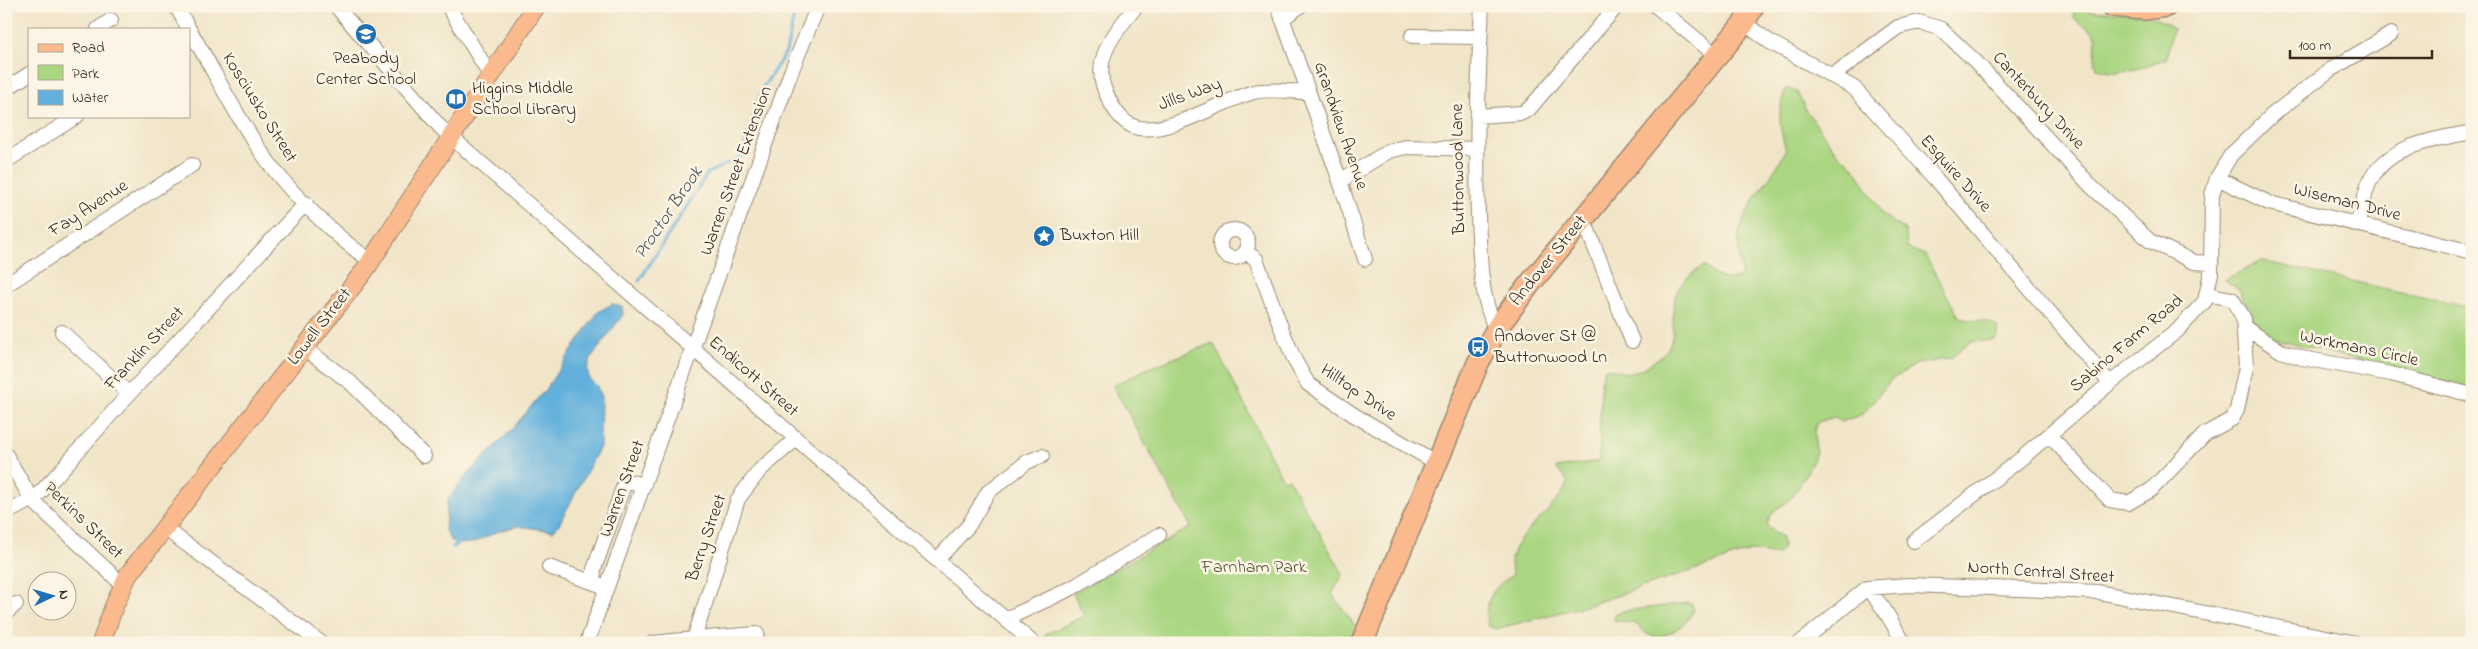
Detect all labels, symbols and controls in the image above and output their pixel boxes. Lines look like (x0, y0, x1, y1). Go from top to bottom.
school or university icon: Peabody Center School (354, 22, 378, 46)
legend (28, 28, 190, 118)
scale bar (2290, 28, 2433, 60)
text: 100 m (2298, 35, 2331, 57)
text: Road (72, 37, 105, 59)
place label: Peabody Center School (316, 46, 416, 93)
street label: Canterbury Drive (1986, 46, 2091, 156)
street label: Kosciusko Street (215, 48, 303, 168)
street label: Grandview Avenue (1306, 58, 1374, 194)
text: Park (72, 63, 100, 85)
street label: Jills Way (1155, 72, 1225, 118)
place label: Higgins Middle School Library (472, 76, 576, 123)
street label: Warren Street Extension (694, 82, 780, 259)
text: Water (72, 87, 108, 109)
library icon: Higgins Middle School Library (444, 87, 468, 111)
street label: Buttonwood Lane (1445, 102, 1473, 236)
street label: Esquire Drive (1913, 129, 1998, 219)
water label: Proctor Brook (628, 160, 711, 265)
street label: Fay Avenue (43, 173, 134, 245)
street label: Wiseman Drive (2291, 177, 2404, 229)
street label: Andover Street (1504, 210, 1594, 312)
place label: Buxton Hill (1059, 223, 1139, 249)
place icon: Buxton Hill (1032, 224, 1056, 248)
street label: Lowell Street (281, 283, 359, 371)
street label: Sabino Farm Road (2065, 289, 2189, 399)
street label: Franklin Street (98, 301, 191, 398)
place label: Andover St @ Buttonwood Ln (1493, 324, 1607, 371)
street label: Workmans Circle (2297, 324, 2422, 374)
street label: Endicott Street (702, 330, 804, 424)
bus stop icon: Andover St @ Buttonwood Ln (1466, 335, 1490, 359)
street label: Hilltop Drive (1315, 358, 1402, 429)
street label: Warren Street (593, 437, 653, 541)
street label: Perkins Street (37, 476, 129, 566)
street label: Berry Street (680, 491, 734, 586)
park label: Farnham Park (1200, 555, 1307, 581)
street label: North Central Street (1967, 555, 2115, 591)
north arrow (28, 572, 78, 622)
text: N (53, 589, 74, 601)

